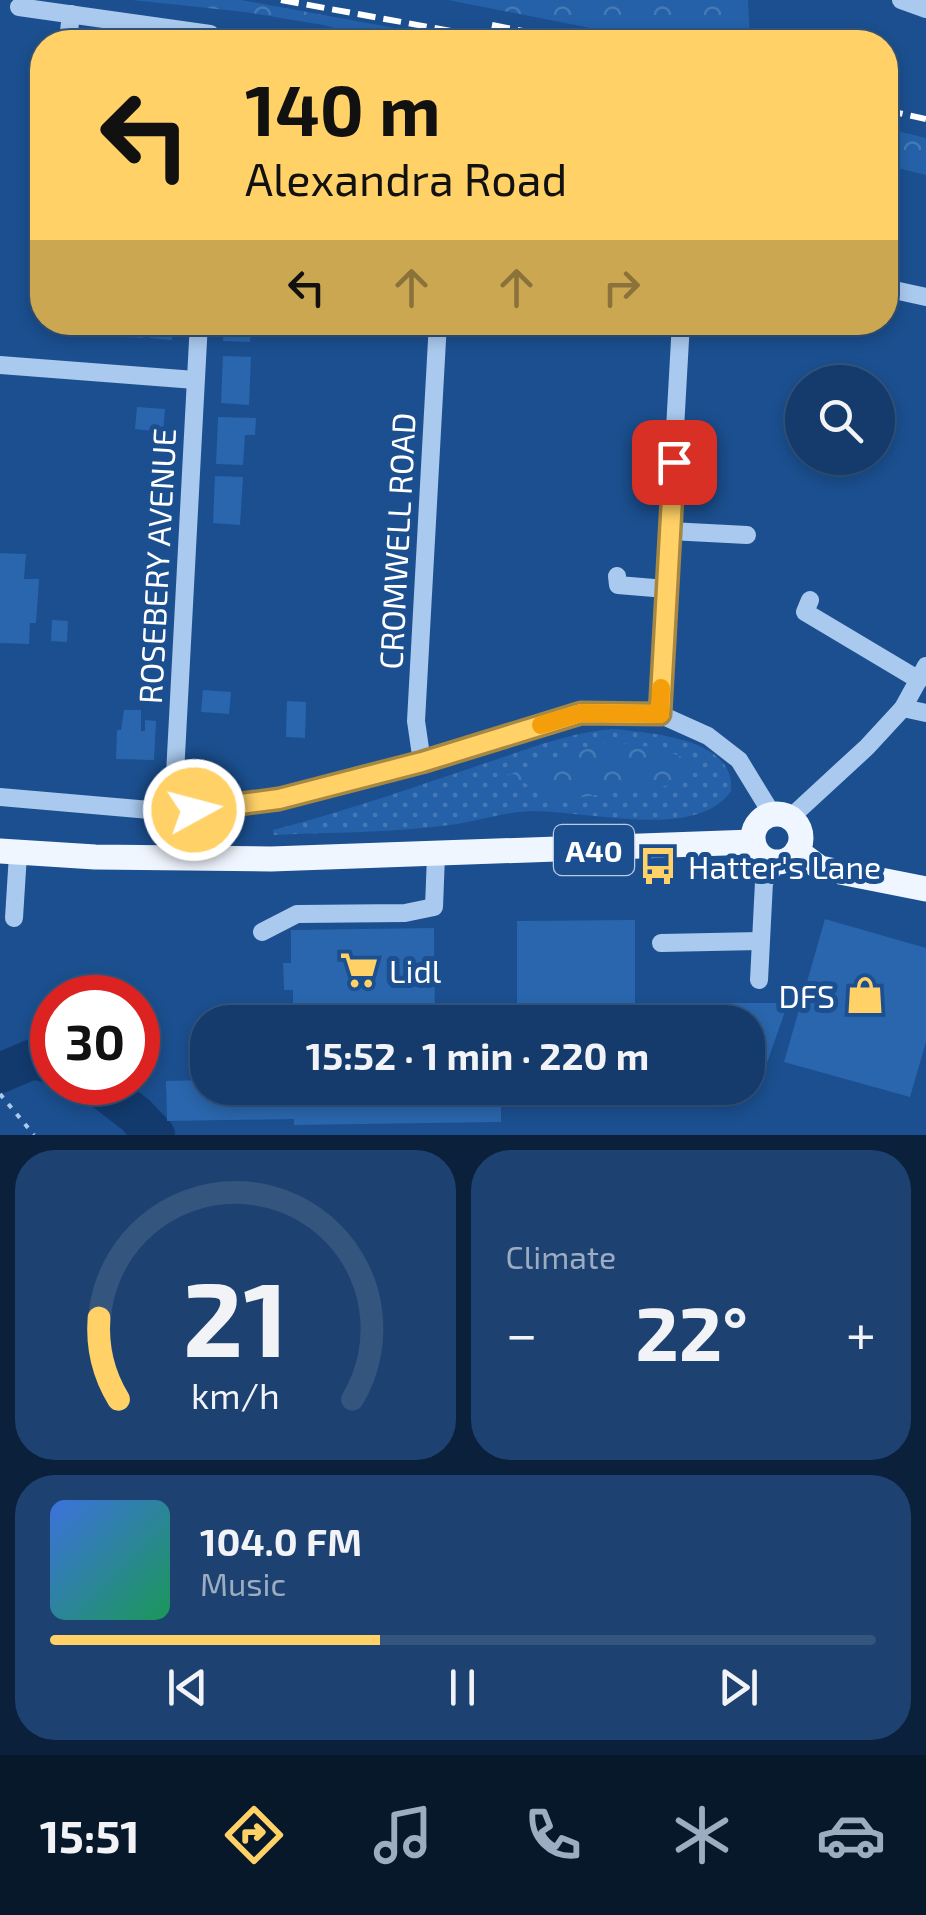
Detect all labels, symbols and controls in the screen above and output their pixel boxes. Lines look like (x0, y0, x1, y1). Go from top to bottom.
text: 140 m (245, 66, 441, 150)
icon: left (80, 70, 210, 200)
text: Alexandra Road (245, 151, 567, 205)
icon: left (279, 260, 334, 315)
icon: ahead (384, 260, 439, 315)
icon: ahead (489, 260, 544, 315)
icon: right (594, 260, 649, 315)
map controls (785, 365, 895, 475)
button: search (785, 365, 895, 475)
street label: CROMWELL ROAD (370, 412, 422, 670)
pin (632, 420, 717, 505)
street label: ROSEBERY AVENUE (130, 427, 182, 705)
icon: arrive (647, 435, 702, 490)
position arrow (142, 758, 246, 862)
road number: A40 (554, 825, 634, 875)
bus stop icon: Hatter's Lane (637, 845, 679, 887)
place label: Hatter's Lane (688, 847, 881, 885)
supermarket icon: Lidl (338, 949, 380, 991)
place label: Lidl (389, 951, 442, 989)
shop icon: DFS (844, 974, 886, 1016)
speed limit sign: 30 (30, 975, 160, 1105)
place label: DFS (779, 976, 835, 1014)
text: 15:52 · 1 min · 220 m (306, 1032, 649, 1078)
text: Climate (506, 1237, 616, 1275)
text: 21 (183, 1253, 288, 1378)
text: 22° (635, 1286, 748, 1376)
text: − (506, 1299, 538, 1365)
text: + (846, 1299, 876, 1365)
text: km/h (191, 1373, 280, 1416)
text: 104.0 FM (200, 1518, 362, 1564)
text: Music (200, 1564, 286, 1602)
icon: previous (160, 1660, 215, 1715)
icon: pause (435, 1660, 490, 1715)
icon: next (711, 1660, 766, 1715)
icon: directions (219, 1800, 289, 1870)
icon: music (368, 1800, 438, 1870)
icon: phone (518, 1800, 588, 1870)
icon: climate (667, 1800, 737, 1870)
icon: car (816, 1800, 886, 1870)
text: 15:51 (40, 1808, 140, 1862)

